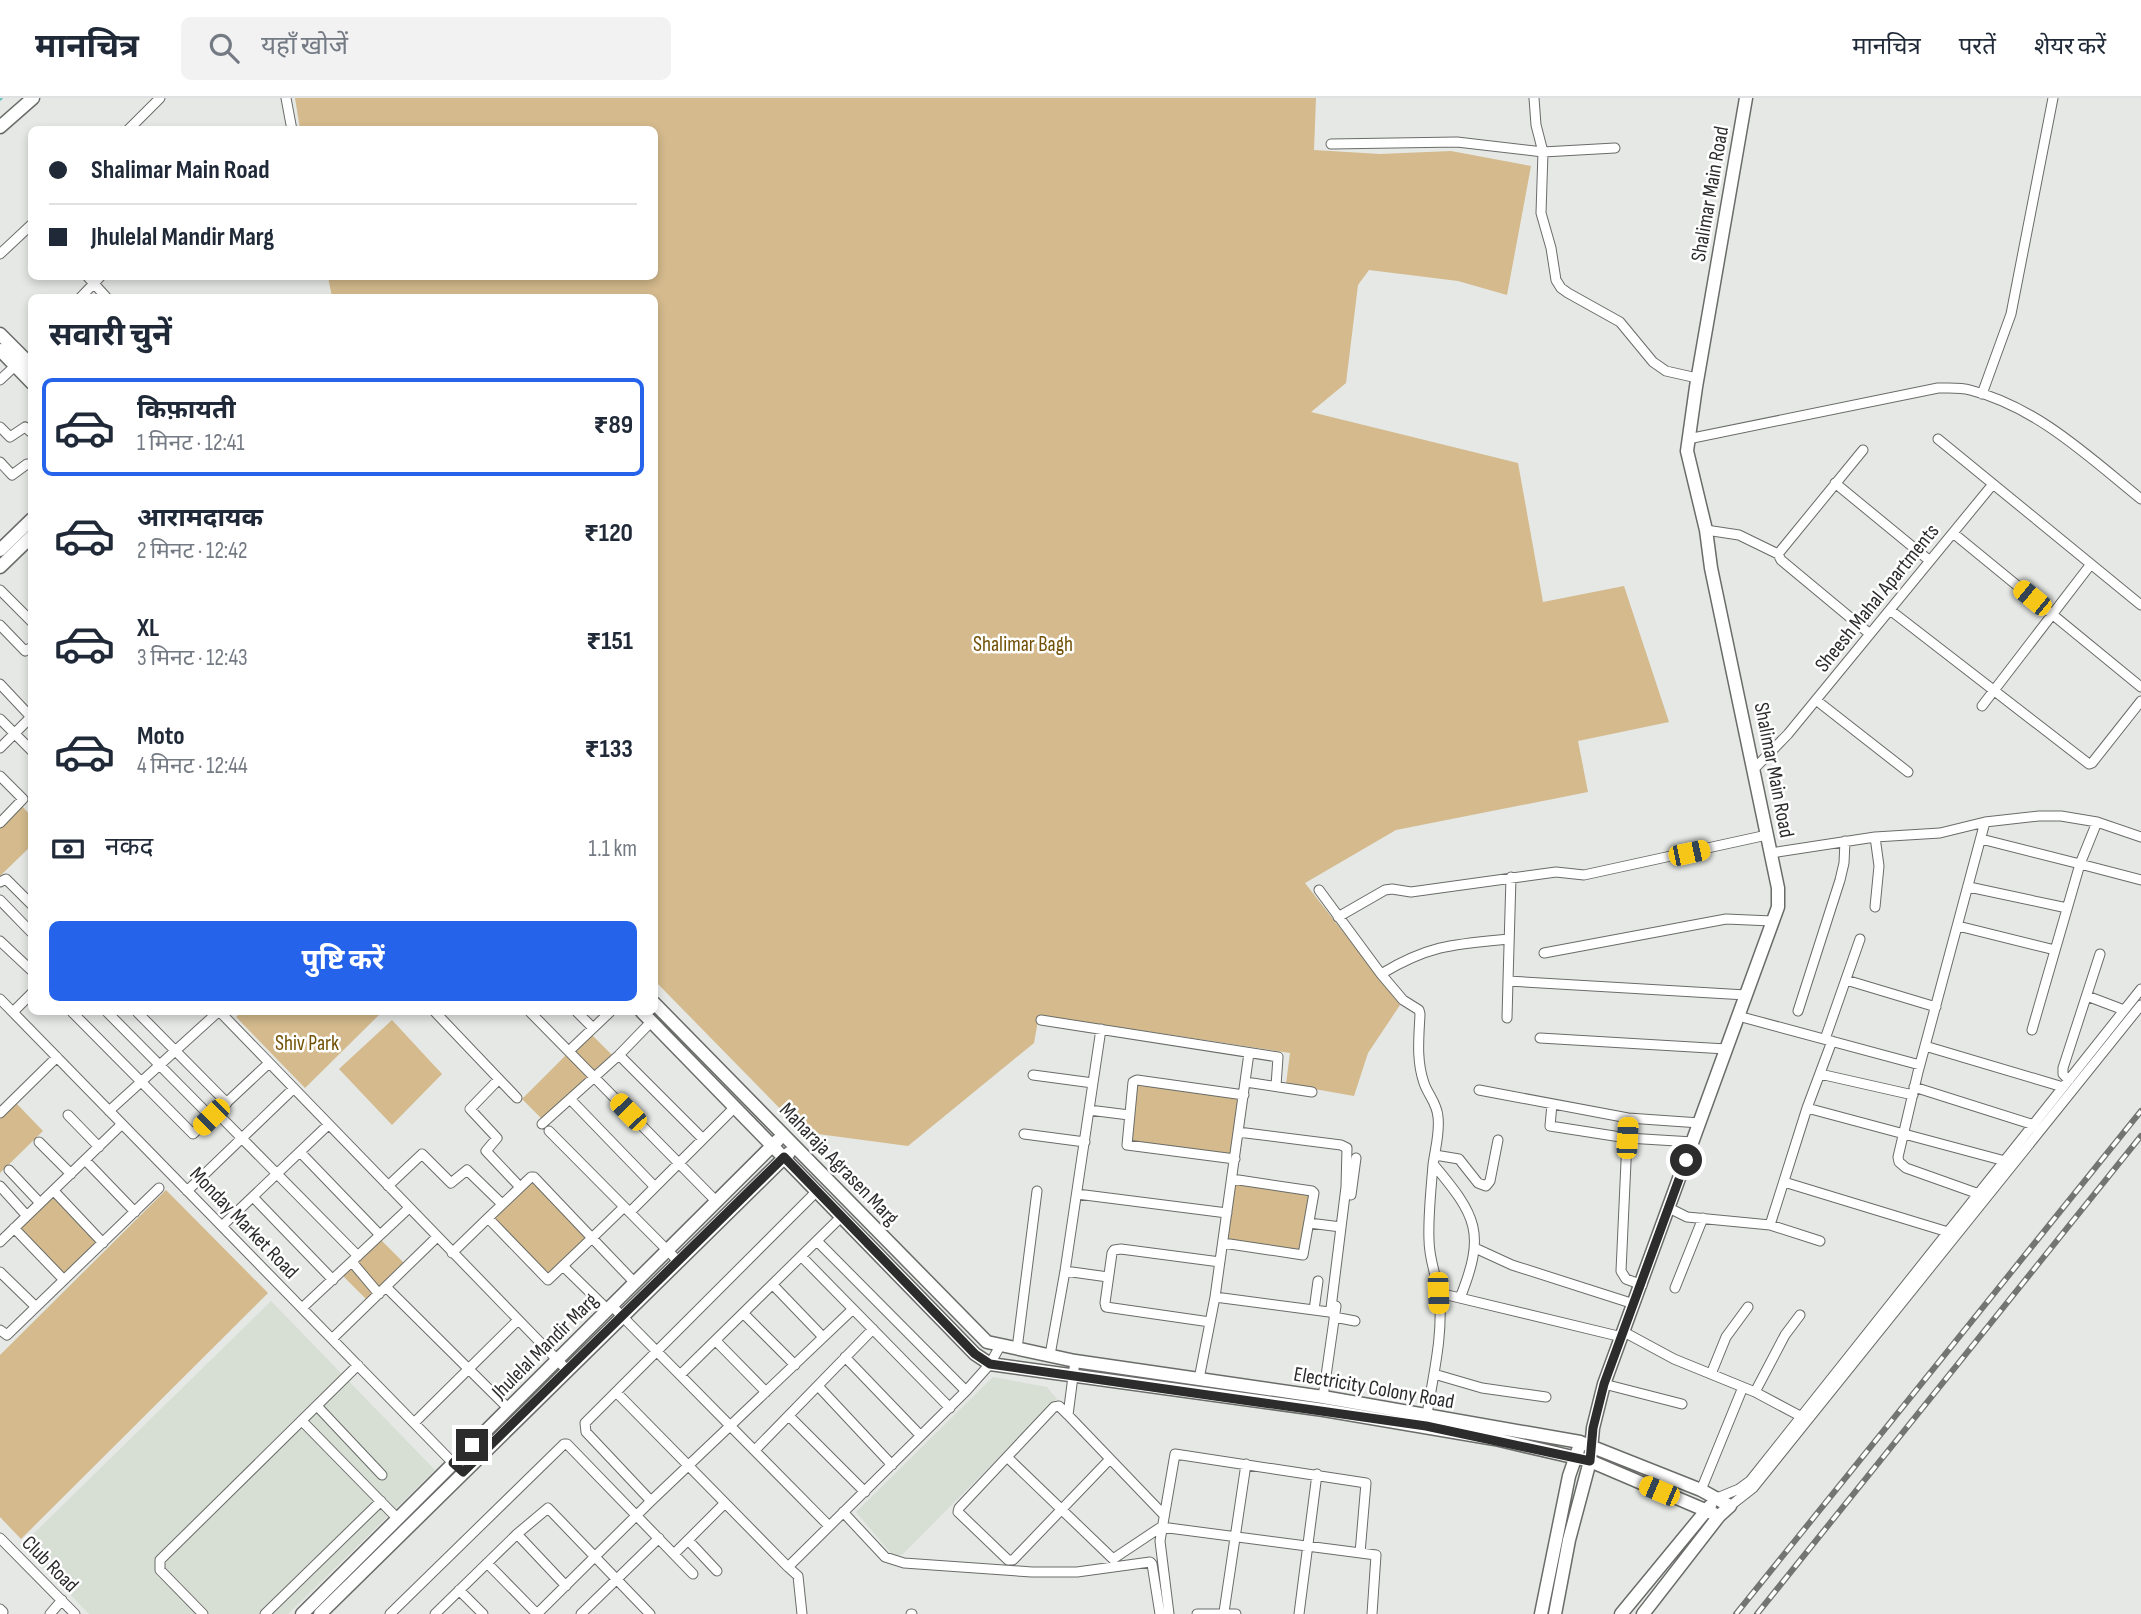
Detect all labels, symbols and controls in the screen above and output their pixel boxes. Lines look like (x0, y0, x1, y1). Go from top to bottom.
search box (181, 17, 671, 80)
text: मानचित्र (35, 27, 139, 67)
icon: search (205, 29, 243, 67)
text: यहाँ खोजें (261, 31, 348, 62)
text: मानचित्र (1852, 32, 1921, 61)
text: परतें (1959, 32, 1996, 61)
text: शेयर करें (2034, 32, 2106, 61)
street label: Shalimar Main Road (1686, 124, 1734, 264)
text: Shalimar Main Road (91, 155, 270, 186)
text: Jhulelal Mandir Marg (91, 222, 274, 253)
text: सवारी चुनें (49, 316, 172, 355)
text: किफ़ायती (137, 395, 236, 426)
icon: car (53, 396, 116, 459)
text: ₹89 (594, 410, 633, 441)
text: 1 मिनट · 12:41 (137, 429, 245, 457)
text: आरामदायक (137, 503, 263, 534)
icon: car (53, 504, 116, 567)
text: ₹120 (584, 518, 633, 549)
street label: Sheesh Mahal Apartments (1810, 519, 1944, 677)
text: 2 मिनट · 12:42 (137, 537, 247, 565)
car (2010, 577, 2055, 619)
icon: car (53, 612, 116, 675)
text: XL (137, 613, 159, 644)
text: ₹151 (586, 626, 633, 657)
park label: Shalimar Bagh (973, 632, 1073, 657)
text: 3 मिनट · 12:43 (137, 644, 248, 672)
street label: Shalimar Main Road (1749, 700, 1799, 840)
icon: car (53, 720, 116, 783)
text: Moto (137, 721, 185, 752)
text: ₹133 (585, 734, 633, 765)
text: 4 मिनट · 12:44 (137, 752, 248, 780)
icon: cash (49, 830, 87, 868)
text: नकद (105, 832, 153, 863)
text: 1.1 km (588, 835, 637, 863)
car (1667, 838, 1712, 868)
button: पुष्टि करें (49, 921, 637, 1001)
park label: Shiv Park (275, 1031, 339, 1056)
car (606, 1090, 651, 1134)
car (189, 1095, 234, 1139)
street label: Maharaja Agrasen Marg (774, 1098, 904, 1230)
car (1616, 1116, 1639, 1160)
route start (1670, 1144, 1702, 1176)
street label: Monday Market Road (184, 1162, 304, 1284)
car (1427, 1272, 1450, 1314)
street label: Jhulelal Mandir Marg (486, 1288, 603, 1405)
street label: Electricity Colony Road (1292, 1362, 1456, 1414)
route end (456, 1429, 488, 1461)
car (1636, 1473, 1683, 1509)
street label: Club Road (16, 1530, 84, 1598)

